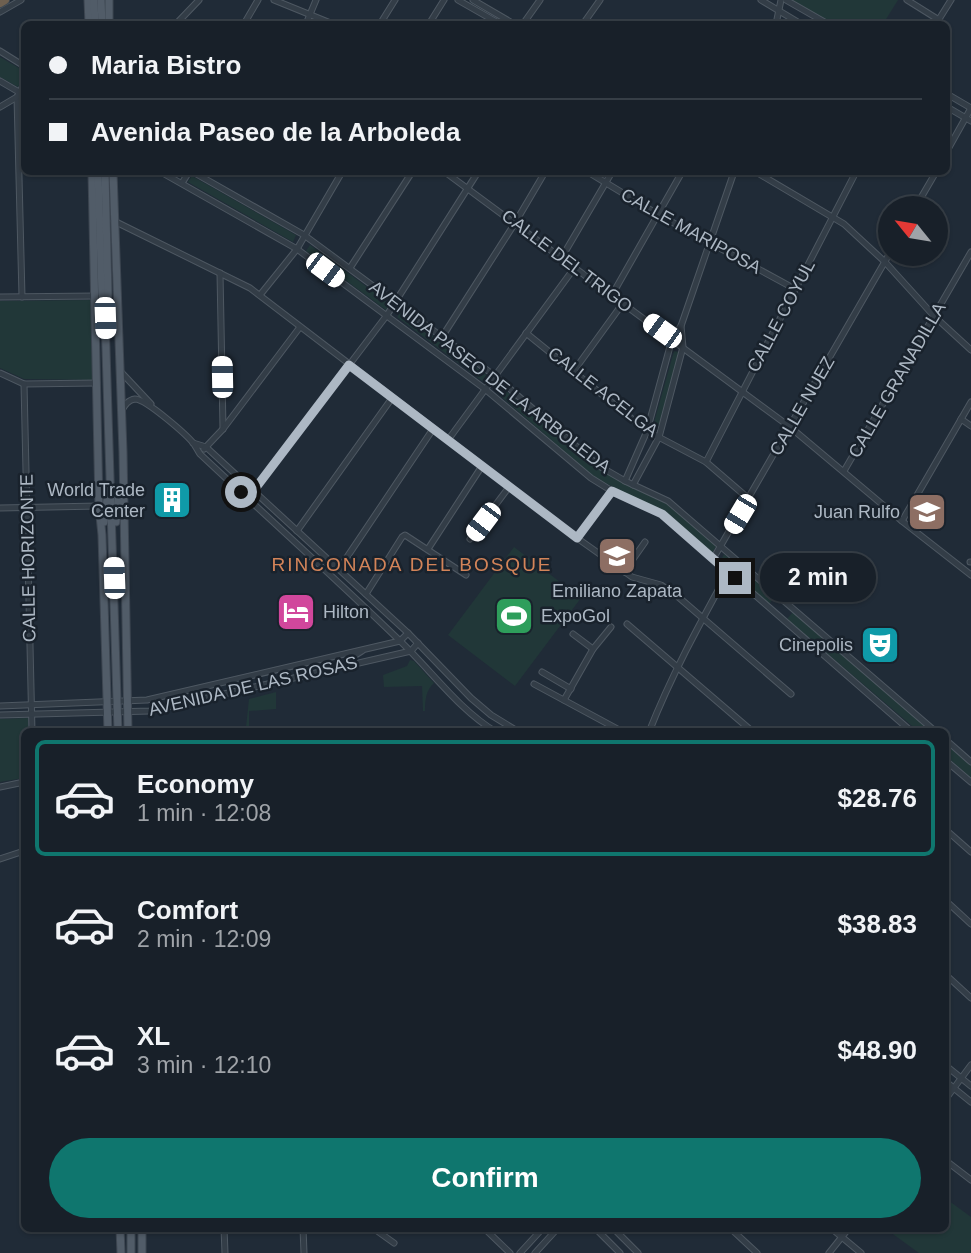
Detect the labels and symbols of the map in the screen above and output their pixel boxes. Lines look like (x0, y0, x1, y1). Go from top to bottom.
street label: CALLE MARIPOSA (617, 184, 765, 278)
north arrow (878, 196, 948, 266)
street label: CALLE DEL TRIGO (498, 205, 636, 317)
car (302, 249, 349, 291)
street label: CALLE COYUL (743, 257, 819, 375)
street label: AVENIDA PASEO DE LA ARBOLEDA (365, 277, 615, 477)
car (94, 297, 117, 339)
street label: CALLE GRANADILLA (844, 299, 950, 461)
car (639, 310, 686, 352)
street label: CALLE ACELGA (544, 343, 662, 441)
street label: CALLE NUEZ (766, 353, 838, 459)
car (212, 356, 233, 398)
street label: CALLE HORIZONTE (17, 474, 39, 642)
route start (225, 476, 257, 508)
building icon: World Trade Center (151, 479, 193, 521)
place label: World Trade Center (47, 480, 145, 521)
car (721, 491, 760, 537)
school or university icon: Juan Rulfo (906, 491, 948, 533)
car (462, 499, 505, 545)
place label: Juan Rulfo (814, 502, 900, 522)
school or university icon: Emiliano Zapata (596, 535, 638, 577)
district label: RINCONADA DEL BOSQUE (271, 554, 553, 575)
callout: 2 min (760, 554, 875, 602)
car (103, 557, 126, 599)
route end (719, 562, 751, 594)
place label: Emiliano Zapata (552, 581, 683, 601)
hotel icon: Hilton (275, 591, 317, 633)
sports icon: ExpoGol (493, 595, 535, 637)
place label: Hilton (323, 602, 369, 622)
place label: ExpoGol (541, 606, 610, 626)
theatre icon: Cinepolis (859, 624, 901, 666)
place label: Cinepolis (779, 635, 853, 655)
street label: AVENIDA DE LAS ROSAS (147, 652, 359, 720)

